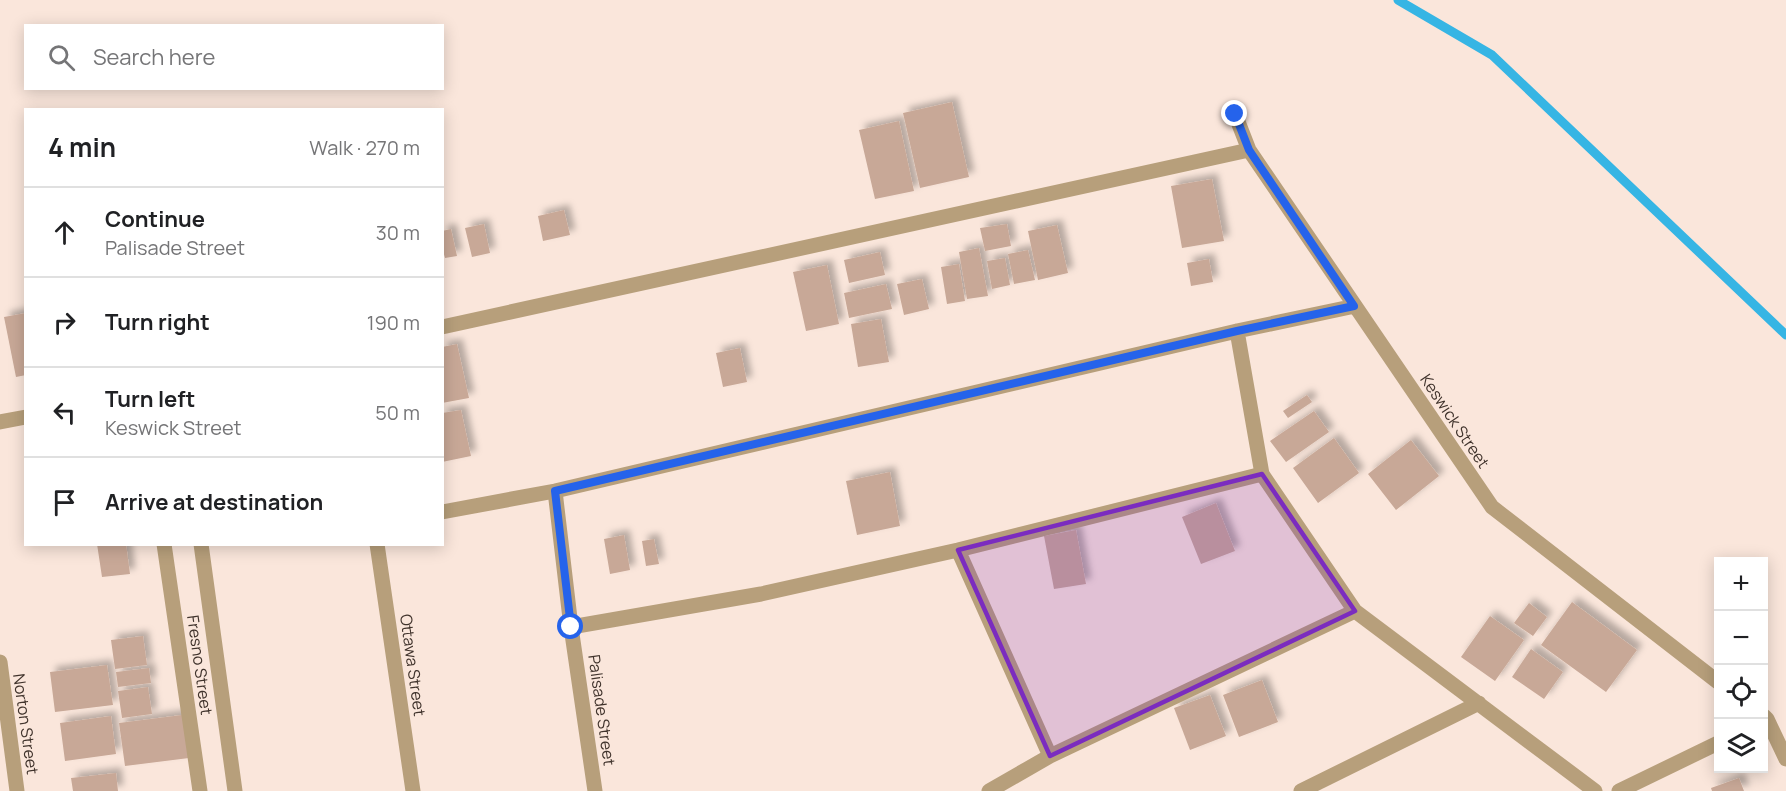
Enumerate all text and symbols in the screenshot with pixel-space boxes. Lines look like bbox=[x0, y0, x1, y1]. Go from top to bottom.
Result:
search box bbox=[24, 24, 444, 90]
icon: search bbox=[45, 41, 78, 74]
text: Search here bbox=[93, 42, 215, 72]
route end bbox=[1221, 100, 1247, 126]
text: 4 min bbox=[48, 129, 116, 165]
text: Walk · 270 m bbox=[309, 134, 420, 161]
text: Continue bbox=[105, 204, 205, 234]
icon: ahead bbox=[48, 216, 81, 249]
text: 30 m bbox=[376, 219, 420, 246]
text: Palisade Street bbox=[105, 234, 245, 261]
icon: right bbox=[48, 306, 81, 339]
text: Turn right bbox=[105, 307, 210, 337]
text: 190 m bbox=[367, 309, 420, 336]
street label: Keswick Street bbox=[1415, 370, 1495, 472]
text: Turn left bbox=[105, 384, 195, 414]
icon: left bbox=[48, 396, 81, 429]
text: 50 m bbox=[375, 399, 420, 426]
text: Keswick Street bbox=[105, 414, 242, 441]
icon: arrive bbox=[48, 486, 81, 519]
text: Arrive at destination bbox=[105, 487, 323, 517]
map controls bbox=[1714, 557, 1768, 773]
button: + bbox=[1714, 557, 1768, 611]
button: − bbox=[1714, 611, 1768, 665]
street label: Ottawa Street bbox=[395, 613, 431, 717]
route start bbox=[557, 613, 583, 639]
street label: Fresno Street bbox=[182, 614, 218, 716]
street label: Palisade Street bbox=[583, 653, 621, 767]
button: locate bbox=[1714, 665, 1768, 719]
street label: Norton Street bbox=[8, 672, 44, 776]
button: layers bbox=[1714, 719, 1768, 773]

